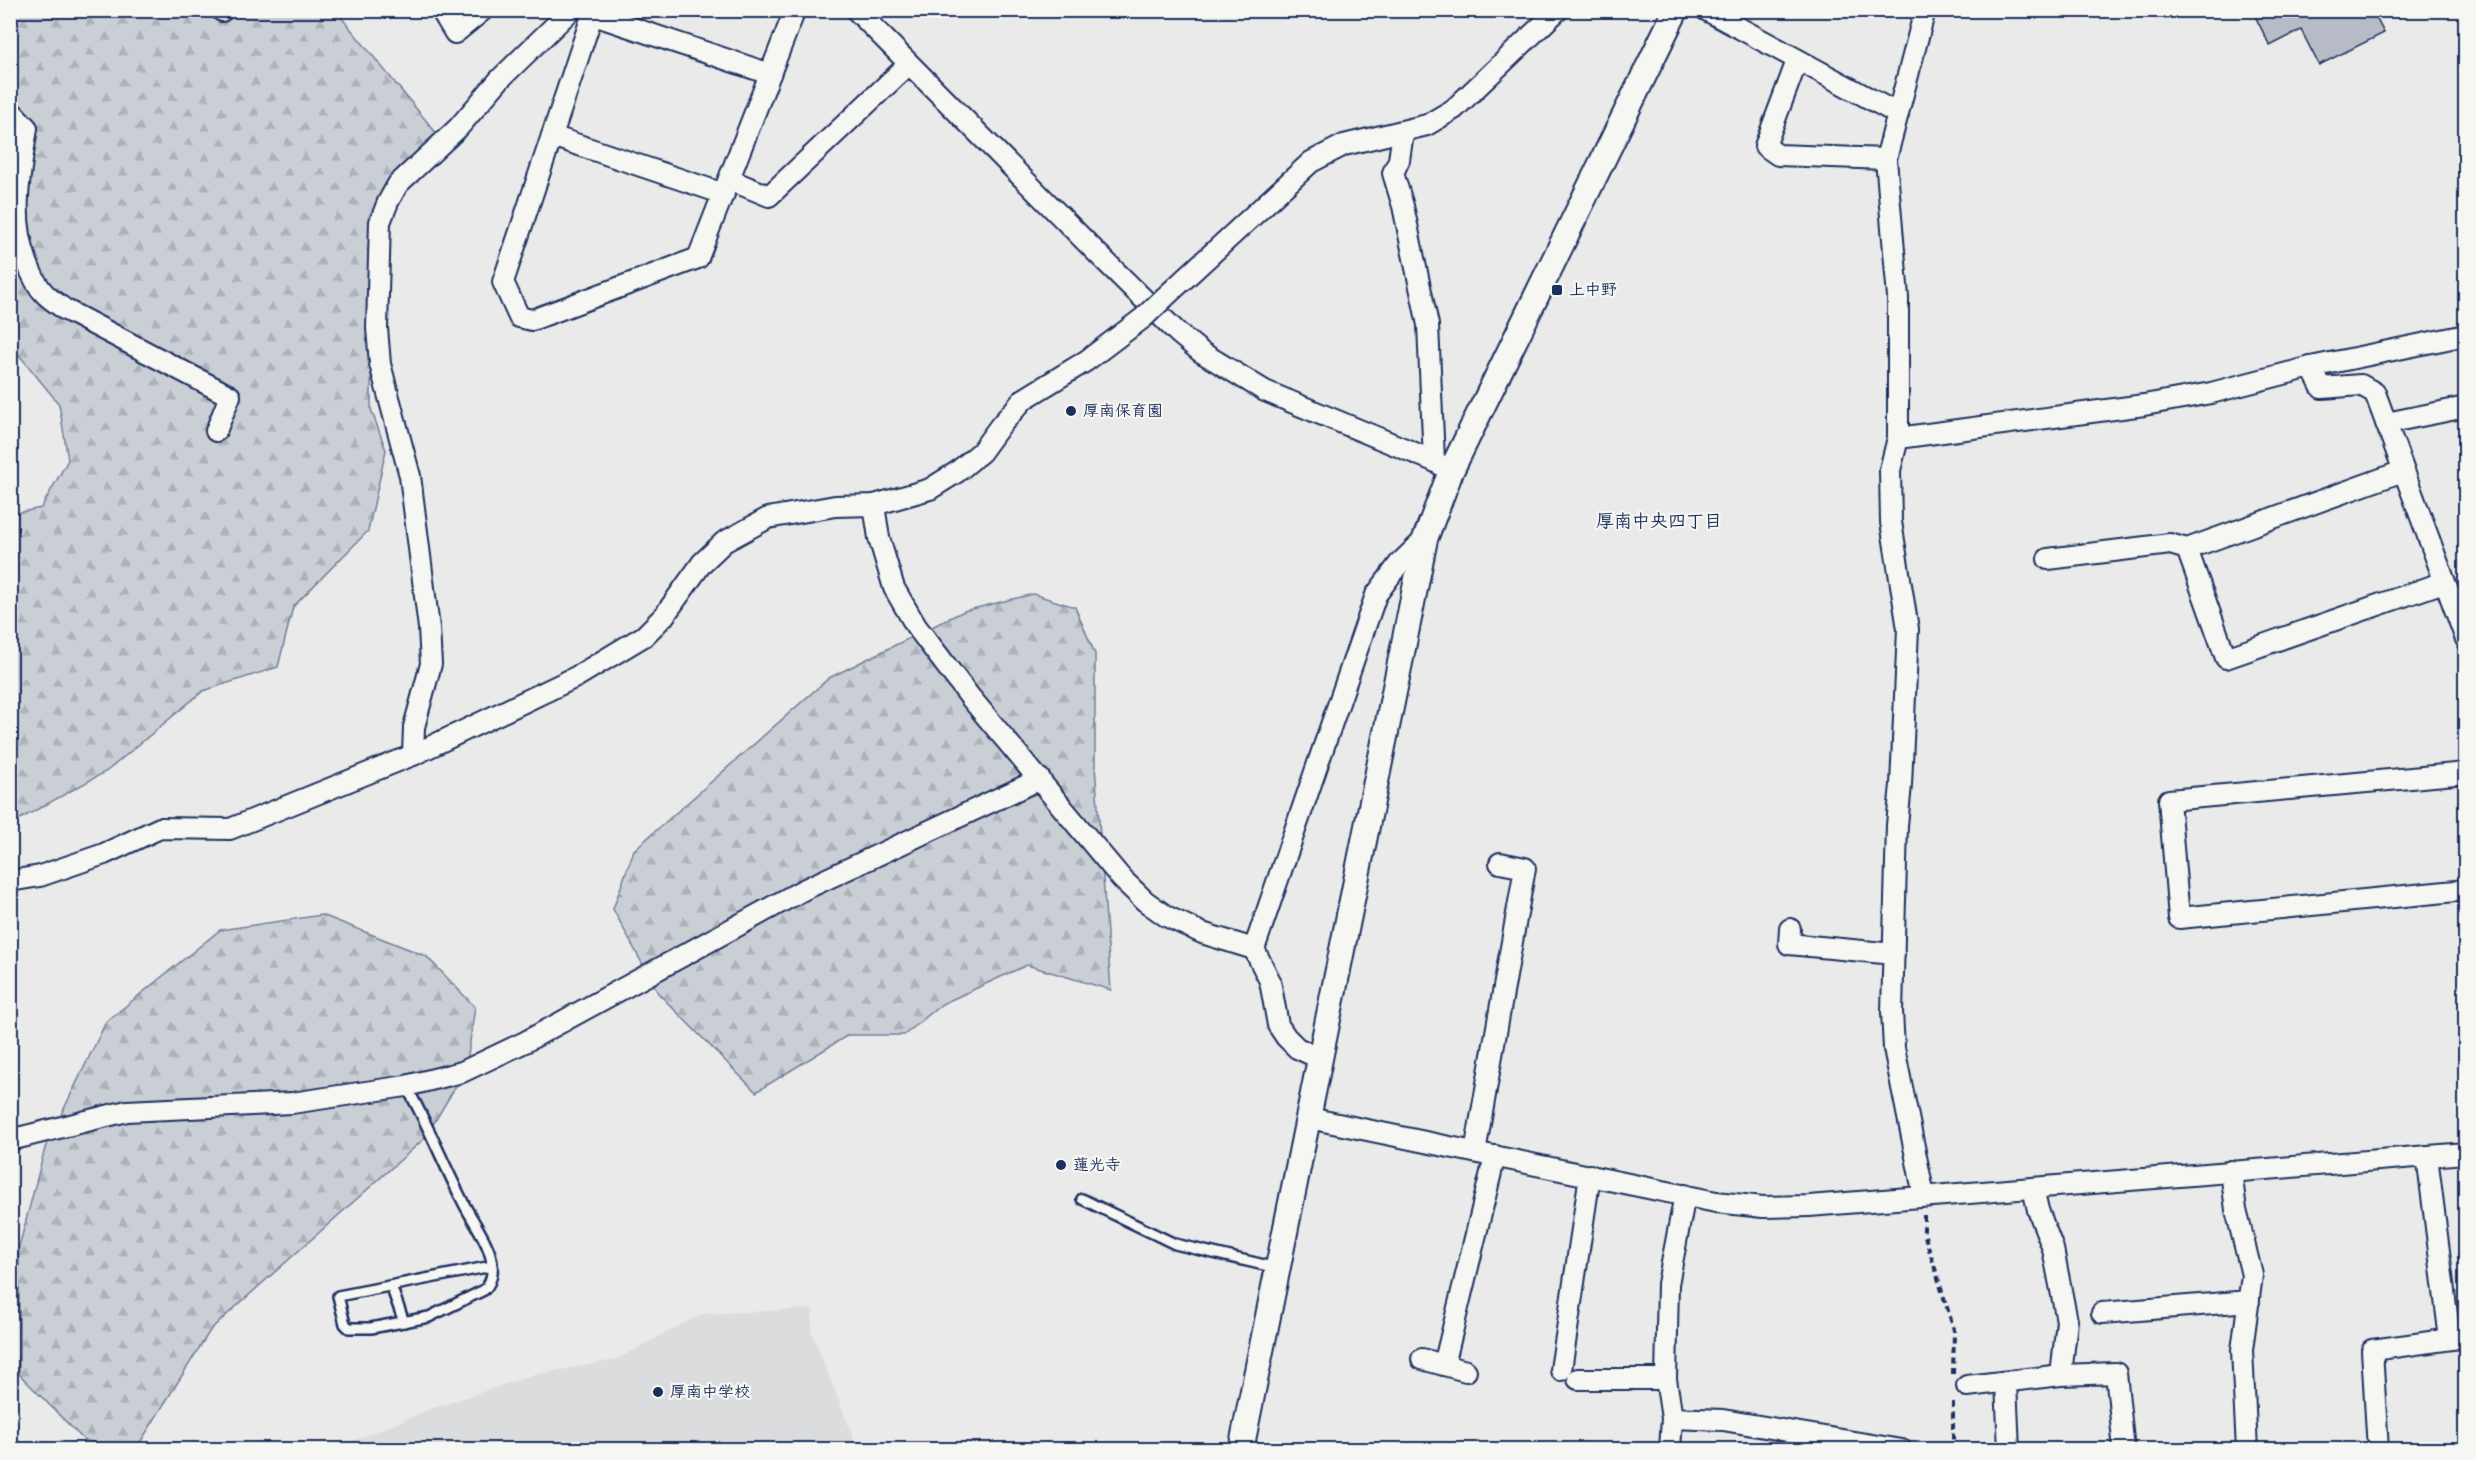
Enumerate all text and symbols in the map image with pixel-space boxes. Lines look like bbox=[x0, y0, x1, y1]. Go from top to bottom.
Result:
place label: 上中野 bbox=[1569, 280, 1617, 300]
marker: 上中野 bbox=[1550, 283, 1564, 297]
place label: 厚南保育園 bbox=[1083, 401, 1163, 421]
marker: 厚南保育園 bbox=[1064, 404, 1078, 418]
district label: 厚南中央四丁目 bbox=[1596, 510, 1722, 533]
place label: 蓮光寺 bbox=[1073, 1155, 1121, 1175]
marker: 蓮光寺 bbox=[1054, 1158, 1068, 1172]
place label: 厚南中学校 bbox=[670, 1382, 750, 1402]
marker: 厚南中学校 bbox=[651, 1385, 665, 1399]

